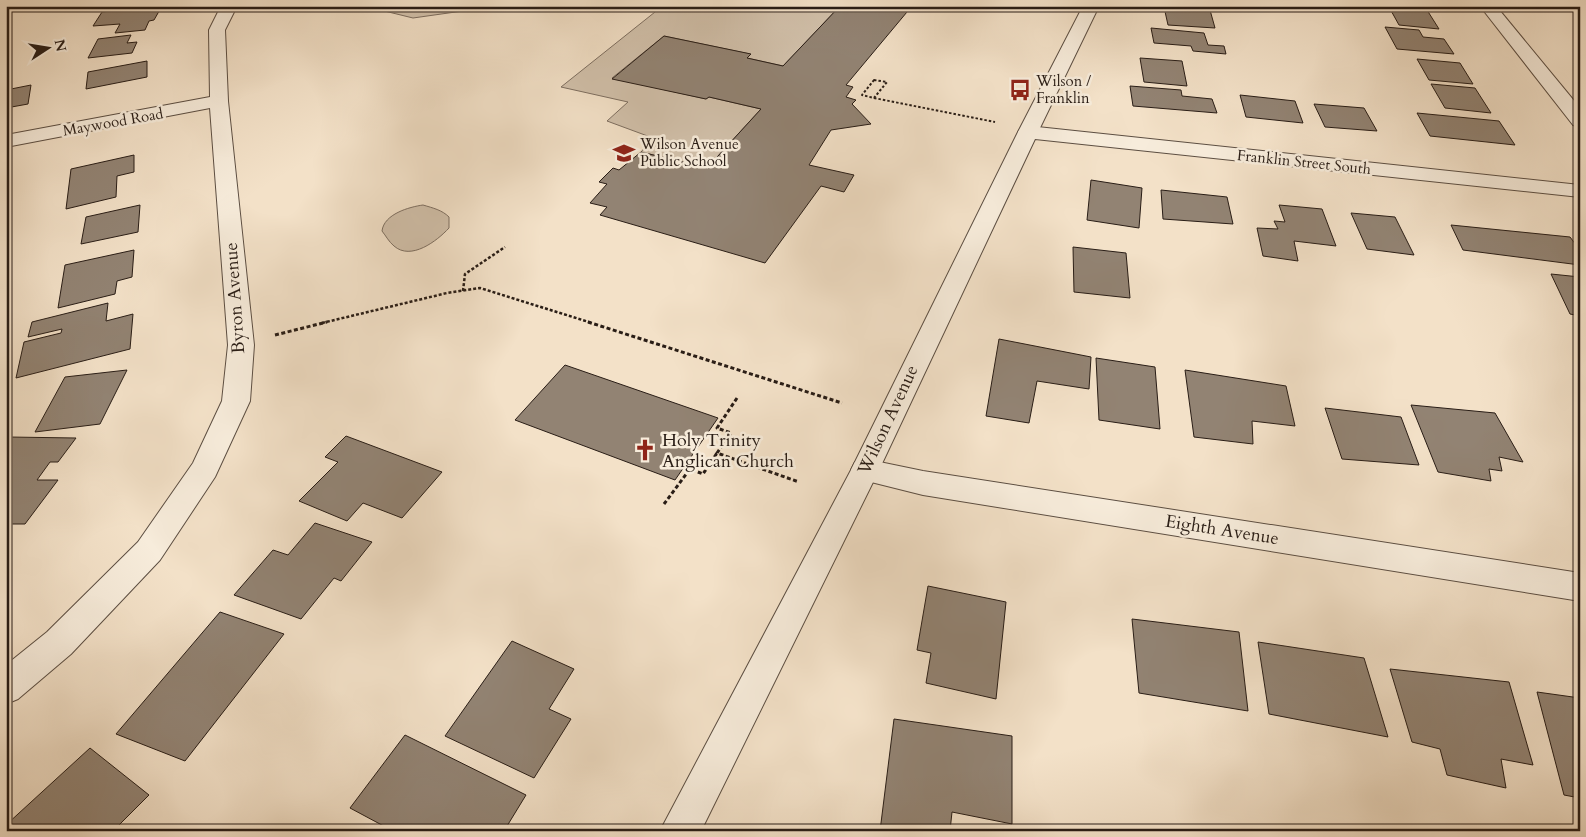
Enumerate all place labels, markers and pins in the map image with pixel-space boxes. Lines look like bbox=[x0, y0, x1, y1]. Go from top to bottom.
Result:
place label: Wilson / Franklin bbox=[1035, 71, 1091, 108]
bus stop icon: Wilson / Franklin bbox=[1007, 77, 1033, 103]
place label: Wilson Avenue Public School bbox=[639, 134, 739, 171]
school or university icon: Wilson Avenue Public School bbox=[611, 140, 637, 166]
place label: Holy Trinity Anglican Church bbox=[662, 428, 794, 474]
church icon: Holy Trinity Anglican Church bbox=[632, 437, 658, 463]

